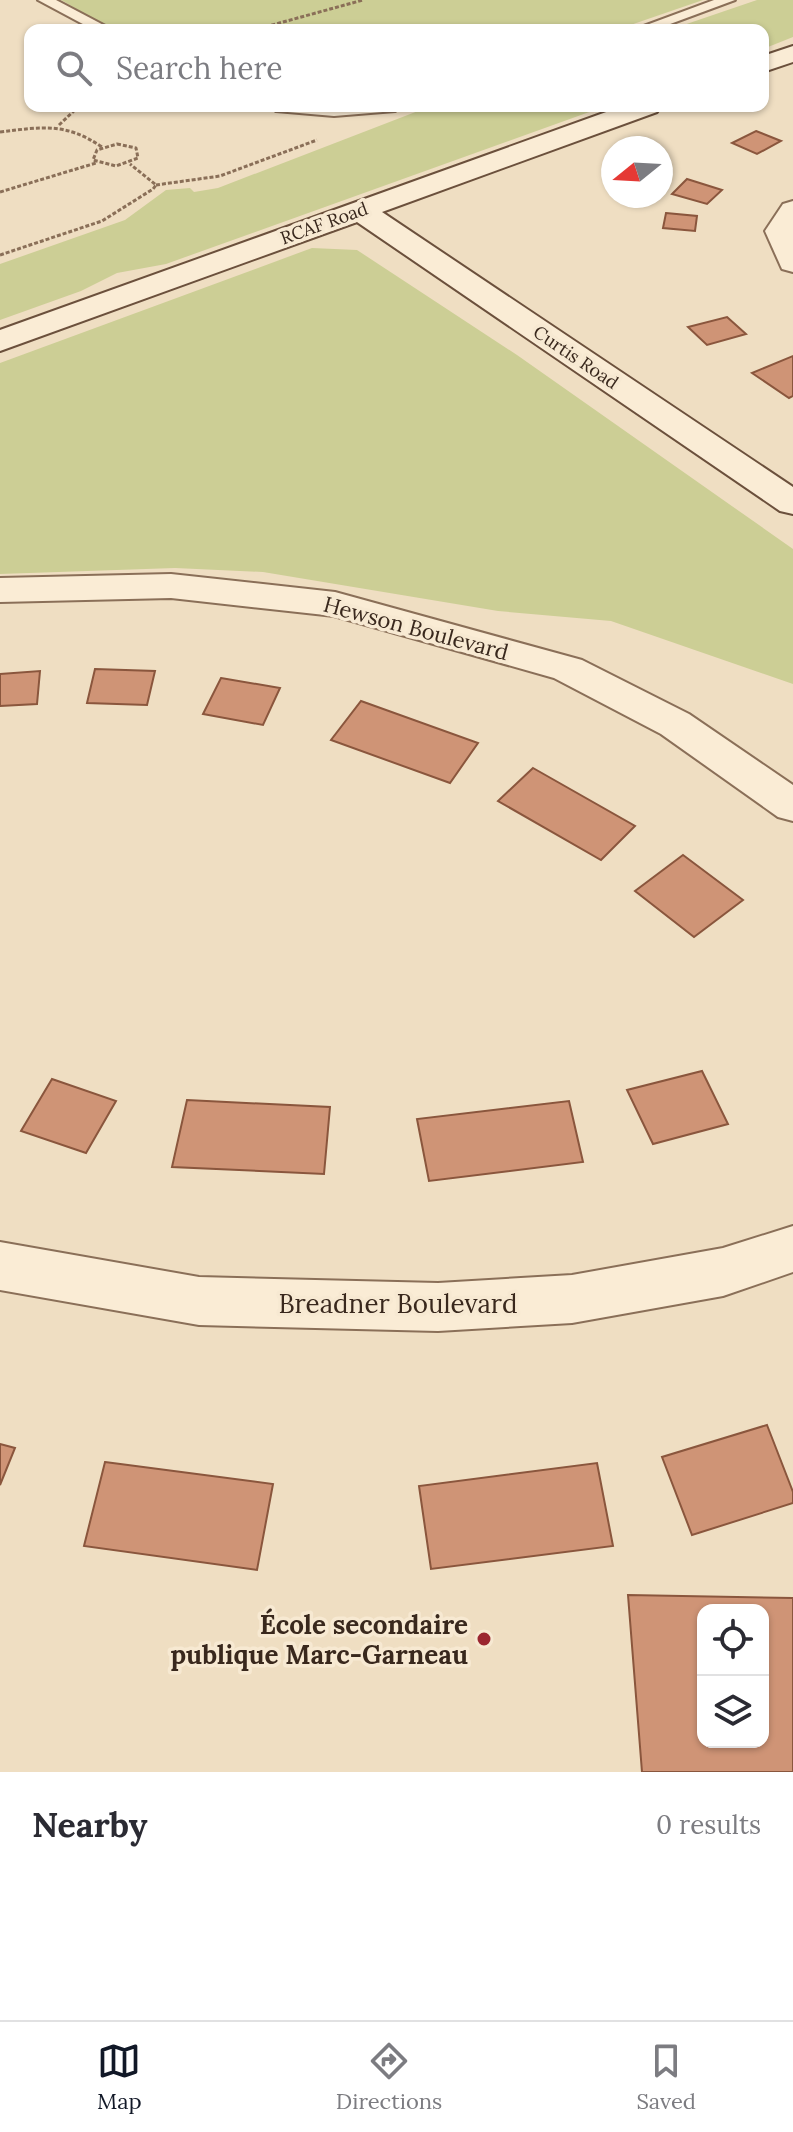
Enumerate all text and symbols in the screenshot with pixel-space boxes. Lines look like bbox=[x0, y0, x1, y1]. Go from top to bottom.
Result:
search box bbox=[24, 24, 769, 112]
icon: search bbox=[52, 46, 96, 90]
text: Search here bbox=[116, 49, 283, 87]
north arrow bbox=[601, 136, 673, 208]
street label: RCAF Road bbox=[277, 196, 371, 249]
street label: Curtis Road bbox=[529, 320, 623, 394]
street label: Hewson Boulevard bbox=[320, 590, 512, 666]
street label: Breadner Boulevard bbox=[279, 1287, 517, 1320]
map controls bbox=[697, 1604, 769, 1748]
button: locate bbox=[697, 1604, 769, 1676]
place label: École secondaire publique Marc-Garneau bbox=[170, 1608, 468, 1671]
marker: École secondaire publique Marc-Garneau bbox=[475, 1630, 493, 1648]
button: layers bbox=[697, 1676, 769, 1748]
text: Nearby bbox=[32, 1803, 148, 1846]
text: 0 results bbox=[656, 1808, 761, 1841]
tab: Map bbox=[97, 2039, 142, 2115]
tab: Directions bbox=[336, 2039, 442, 2115]
tab: Saved bbox=[636, 2039, 696, 2115]

